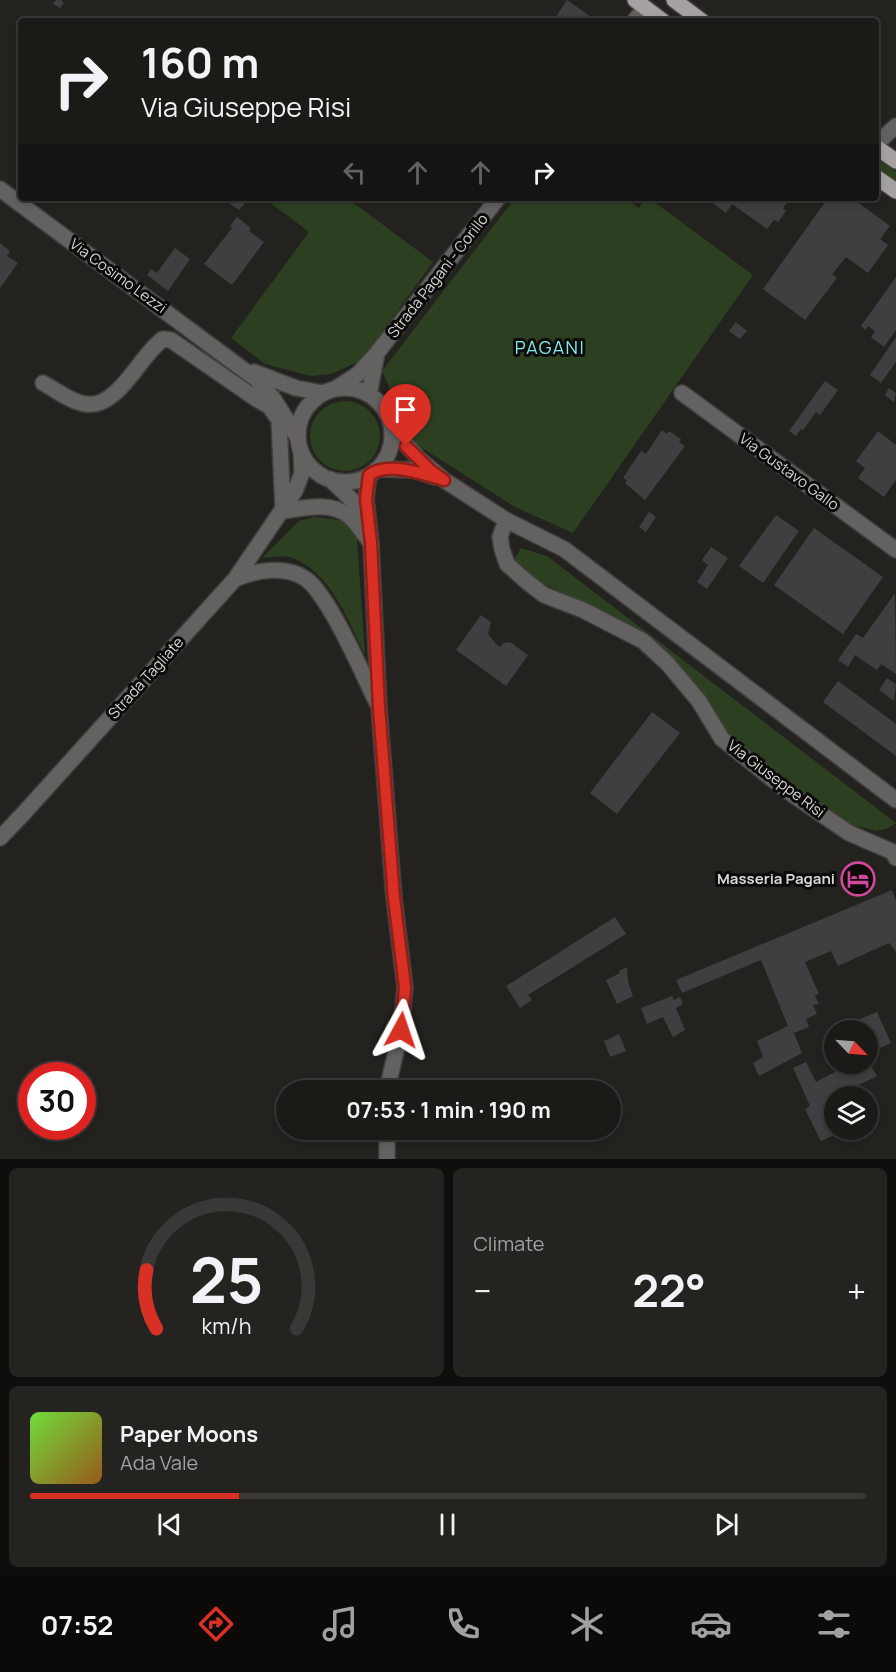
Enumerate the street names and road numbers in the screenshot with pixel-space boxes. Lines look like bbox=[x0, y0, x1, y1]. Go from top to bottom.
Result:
street label: Strada Pagani - Corillo bbox=[382, 209, 493, 342]
street label: Via Cosimo Lezzi bbox=[66, 233, 171, 318]
street label: Via Gustavo Gallo bbox=[735, 428, 844, 515]
street label: Strada Tagliate bbox=[103, 632, 188, 723]
street label: Via Giuseppe Risi bbox=[723, 735, 829, 822]

